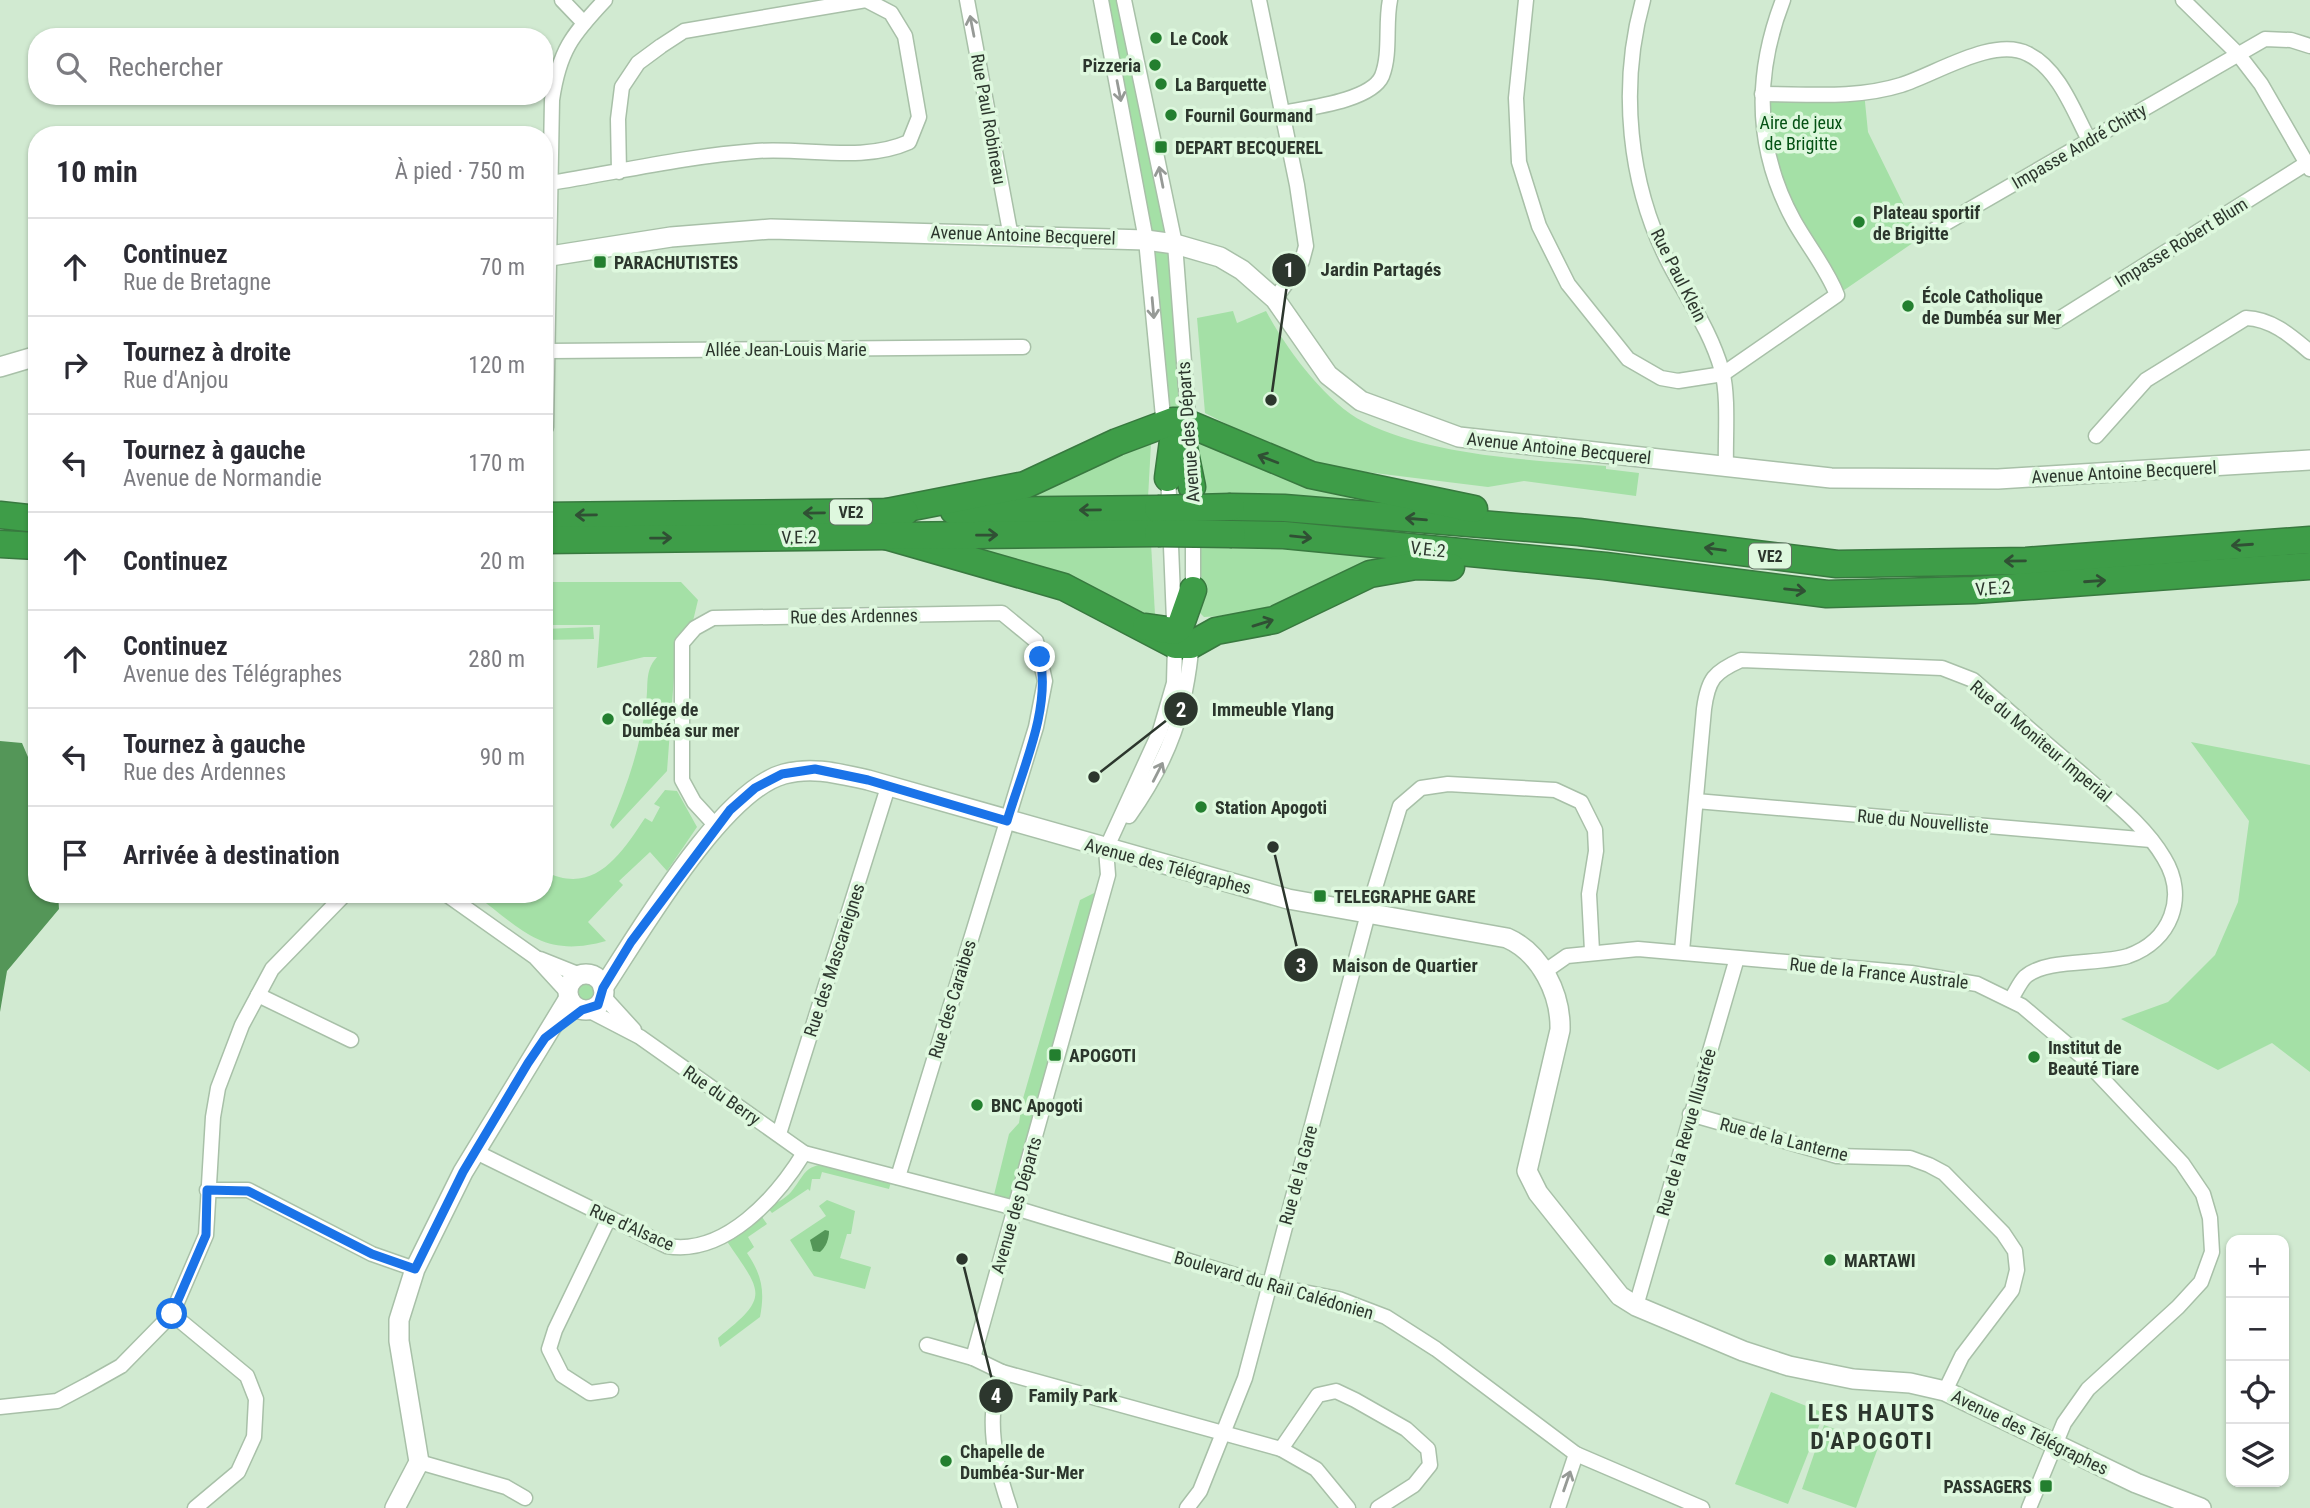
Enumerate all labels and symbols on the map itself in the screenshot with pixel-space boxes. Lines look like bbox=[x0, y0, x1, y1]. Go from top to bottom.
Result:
one-way arrow bbox=[965, 15, 978, 38]
place label: Le Cook bbox=[1170, 28, 1229, 49]
marker: Le Cook bbox=[1148, 30, 1164, 46]
street label: Rue Paul Robineau bbox=[967, 52, 1011, 186]
place label: Pizzeria bbox=[1083, 55, 1141, 76]
marker: Pizzeria bbox=[1147, 57, 1163, 73]
place label: La Barquette bbox=[1175, 74, 1267, 95]
marker: La Barquette bbox=[1153, 76, 1169, 92]
one-way arrow bbox=[1113, 79, 1126, 102]
street label: Impasse André Chitty bbox=[2008, 99, 2150, 193]
place label: Fournil Gourmand bbox=[1185, 105, 1313, 126]
marker: Fournil Gourmand bbox=[1163, 107, 1179, 123]
park label: Aire de jeux de Brigitte bbox=[1760, 112, 1843, 154]
place label: DEPART BECQUEREL bbox=[1175, 137, 1323, 158]
marker: DEPART BECQUEREL bbox=[1153, 139, 1169, 155]
one-way arrow bbox=[1154, 166, 1168, 189]
street label: Impasse Robert Blum bbox=[2111, 193, 2251, 291]
place label: Plateau sportif de Brigitte bbox=[1873, 202, 1980, 244]
marker: Plateau sportif de Brigitte bbox=[1851, 214, 1867, 230]
street label: Avenue Antoine Becquerel bbox=[930, 221, 1116, 249]
street label: Rue Paul Klein bbox=[1647, 225, 1711, 325]
callout: Jardin Partagés bbox=[1272, 250, 1456, 290]
place label: PARACHUTISTES bbox=[614, 252, 738, 273]
marker: PARACHUTISTES bbox=[592, 254, 608, 270]
text: 1 bbox=[1284, 258, 1294, 282]
text: Jardin Partagés bbox=[1321, 258, 1441, 281]
place label: École Catholique de Dumbéa sur Mer bbox=[1922, 286, 2062, 328]
one-way arrow bbox=[1147, 296, 1160, 318]
marker: École Catholique de Dumbéa sur Mer bbox=[1900, 298, 1916, 314]
street label: Allée Jean-Louis Marie bbox=[705, 339, 867, 360]
street label: Avenue des Départs bbox=[1173, 361, 1203, 503]
street label: Avenue Antoine Becquerel bbox=[1466, 428, 1652, 468]
one-way arrow bbox=[1258, 451, 1279, 464]
street label: Avenue Antoine Becquerel bbox=[2031, 457, 2217, 487]
road number: VE2 bbox=[830, 499, 872, 524]
one-way arrow bbox=[1079, 503, 1102, 516]
one-way arrow bbox=[802, 506, 825, 520]
one-way arrow bbox=[575, 509, 598, 522]
one-way arrow bbox=[1405, 512, 1427, 525]
street label: V.E.2 bbox=[781, 526, 817, 548]
one-way arrow bbox=[975, 528, 998, 541]
one-way arrow bbox=[1289, 530, 1311, 543]
one-way arrow bbox=[650, 531, 673, 545]
street label: V.E.2 bbox=[1409, 537, 1447, 561]
one-way arrow bbox=[2231, 539, 2254, 552]
one-way arrow bbox=[1704, 543, 1727, 556]
road number: VE2 bbox=[1749, 544, 1791, 568]
one-way arrow bbox=[2004, 554, 2027, 568]
one-way arrow bbox=[2083, 575, 2106, 588]
street label: V.E.2 bbox=[1975, 576, 2012, 600]
one-way arrow bbox=[1783, 584, 1805, 597]
street label: Rue des Ardennes bbox=[790, 604, 918, 628]
one-way arrow bbox=[1252, 616, 1274, 629]
route end bbox=[1024, 641, 1055, 672]
street label: Rue du Moniteur Imperial bbox=[1966, 676, 2116, 806]
callout: Immeuble Ylang bbox=[1163, 689, 1348, 729]
text: 2 bbox=[1176, 698, 1186, 722]
text: Immeuble Ylang bbox=[1212, 698, 1334, 721]
place label: Collége de Dumbéa sur mer bbox=[622, 699, 740, 741]
marker: Collége de Dumbéa sur mer bbox=[600, 711, 616, 727]
one-way arrow bbox=[1152, 762, 1166, 783]
place label: Station Apogoti bbox=[1215, 797, 1327, 818]
marker: Station Apogoti bbox=[1193, 799, 1209, 815]
street label: Rue du Nouvelliste bbox=[1856, 805, 1990, 837]
street label: Avenue des Télégraphes bbox=[1082, 834, 1254, 898]
street label: Rue des Mascareignes bbox=[799, 881, 869, 1039]
place label: TELEGRAPHE GARE bbox=[1334, 886, 1476, 907]
marker: TELEGRAPHE GARE bbox=[1312, 888, 1328, 904]
street label: Rue des Caraibes bbox=[924, 937, 980, 1061]
callout: Maison de Quartier bbox=[1283, 945, 1491, 985]
street label: Rue de la France Australe bbox=[1788, 953, 1970, 993]
text: 3 bbox=[1296, 954, 1306, 978]
text: Maison de Quartier bbox=[1332, 954, 1478, 977]
place label: Institut de Beauté Tiare bbox=[2048, 1037, 2139, 1079]
place label: APOGOTI bbox=[1069, 1045, 1136, 1066]
street label: Rue de la Revue Illustrée bbox=[1652, 1046, 1720, 1218]
marker: APOGOTI bbox=[1047, 1047, 1063, 1063]
marker: Institut de Beauté Tiare bbox=[2026, 1049, 2042, 1065]
street label: Rue du Berry bbox=[679, 1061, 765, 1130]
place label: BNC Apogoti bbox=[991, 1095, 1083, 1116]
marker: BNC Apogoti bbox=[969, 1097, 985, 1113]
street label: Rue de la Lanterne bbox=[1718, 1113, 1850, 1165]
street label: Rue de la Gare bbox=[1275, 1123, 1321, 1227]
street label: Avenue des Départs bbox=[986, 1134, 1046, 1276]
street label: Rue d'Alsace bbox=[587, 1199, 677, 1255]
street label: Boulevard du Rail Calédonien bbox=[1172, 1246, 1376, 1324]
place label: MARTAWI bbox=[1844, 1250, 1916, 1271]
marker: MARTAWI bbox=[1822, 1252, 1838, 1268]
route start bbox=[156, 1298, 187, 1329]
callout: Family Park bbox=[979, 1376, 1131, 1416]
text: 4 bbox=[991, 1384, 1001, 1408]
text: Family Park bbox=[1028, 1384, 1119, 1407]
street label: Avenue des Télégraphes bbox=[1948, 1385, 2112, 1479]
district label: LES HAUTS D'APOGOTI bbox=[1808, 1399, 1936, 1455]
place label: Chapelle de Dumbéa-Sur-Mer bbox=[960, 1441, 1084, 1483]
marker: Chapelle de Dumbéa-Sur-Mer bbox=[938, 1453, 954, 1469]
one-way arrow bbox=[1561, 1470, 1574, 1492]
place label: PASSAGERS bbox=[1944, 1476, 2032, 1497]
marker: PASSAGERS bbox=[2038, 1478, 2054, 1494]

